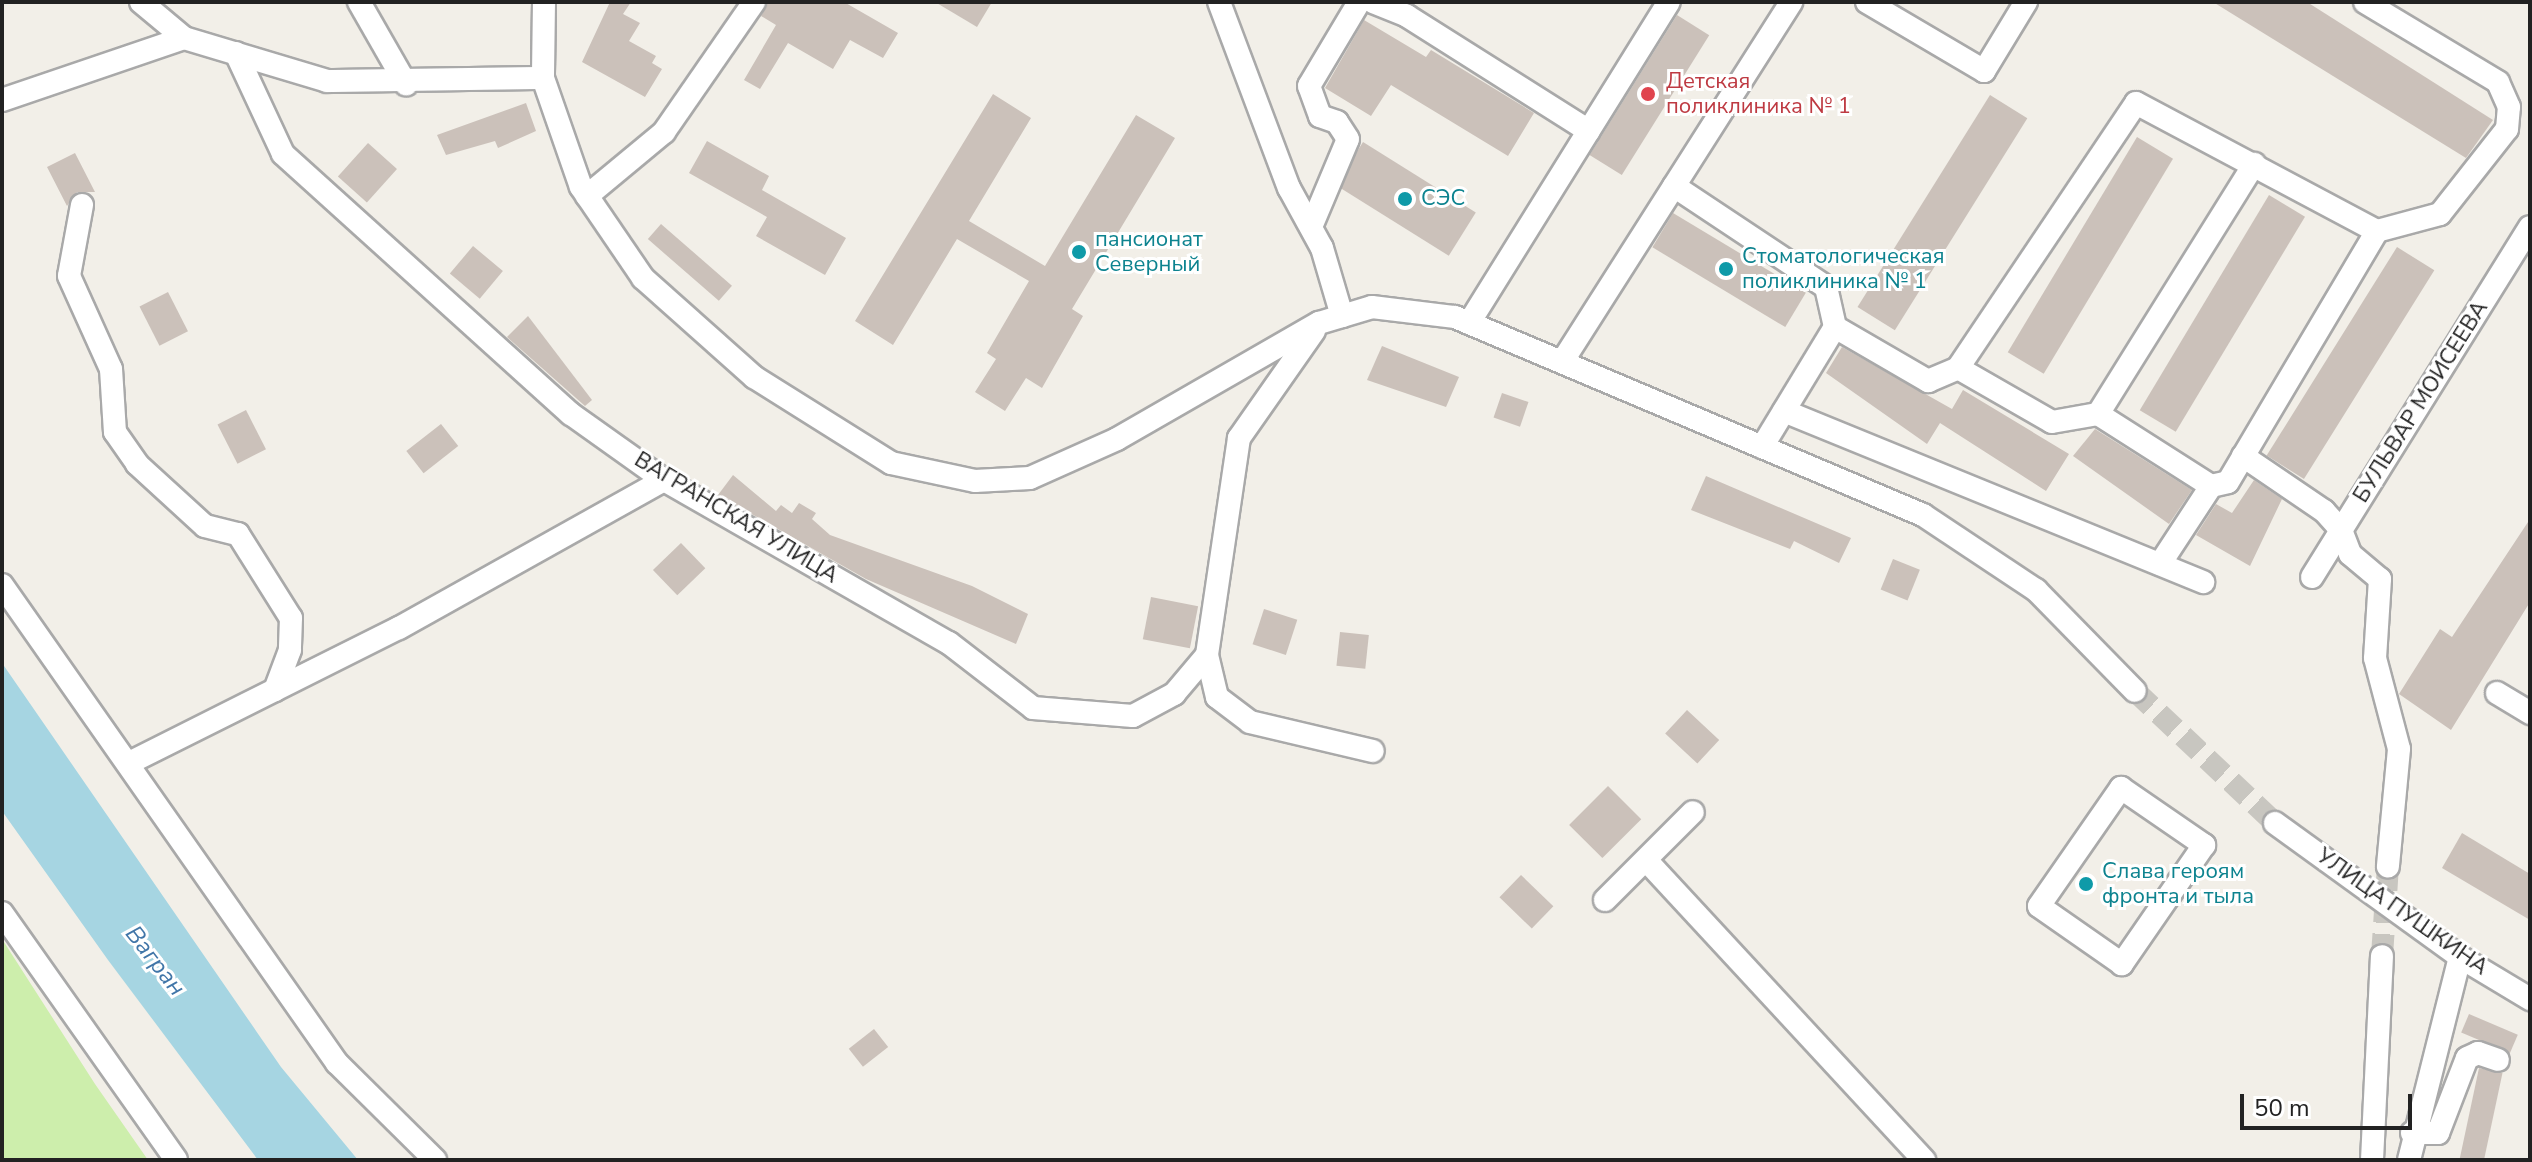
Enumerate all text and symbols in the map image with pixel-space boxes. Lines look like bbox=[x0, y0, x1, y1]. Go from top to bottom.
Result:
place label: Детская поликлиника № 1 bbox=[1666, 68, 1851, 120]
marker: Детская поликлиника № 1 bbox=[1637, 83, 1659, 105]
place label: СЭС bbox=[1421, 186, 1465, 212]
marker: СЭС bbox=[1396, 190, 1414, 208]
place label: пансионат Северный bbox=[1095, 226, 1203, 278]
marker: пансионат Северный bbox=[1070, 243, 1088, 261]
place label: Стоматологическая поликлиника № 1 bbox=[1742, 243, 1945, 294]
marker: Стоматологическая поликлиника № 1 bbox=[1717, 260, 1735, 278]
street label: БУЛЬВАР МОИСЕЕВА bbox=[2348, 296, 2494, 508]
street label: ВАГРАНСКАЯ УЛИЦА bbox=[629, 447, 843, 589]
street label: УЛИЦА ПУШКИНА bbox=[2311, 843, 2493, 981]
place label: Слава героям фронта и тыла bbox=[2102, 858, 2254, 910]
marker: Слава героям фронта и тыла bbox=[2077, 875, 2095, 893]
water label: Вагран bbox=[119, 920, 191, 1002]
scale bar bbox=[2244, 1078, 2416, 1128]
text: 50 m bbox=[2254, 1092, 2310, 1124]

